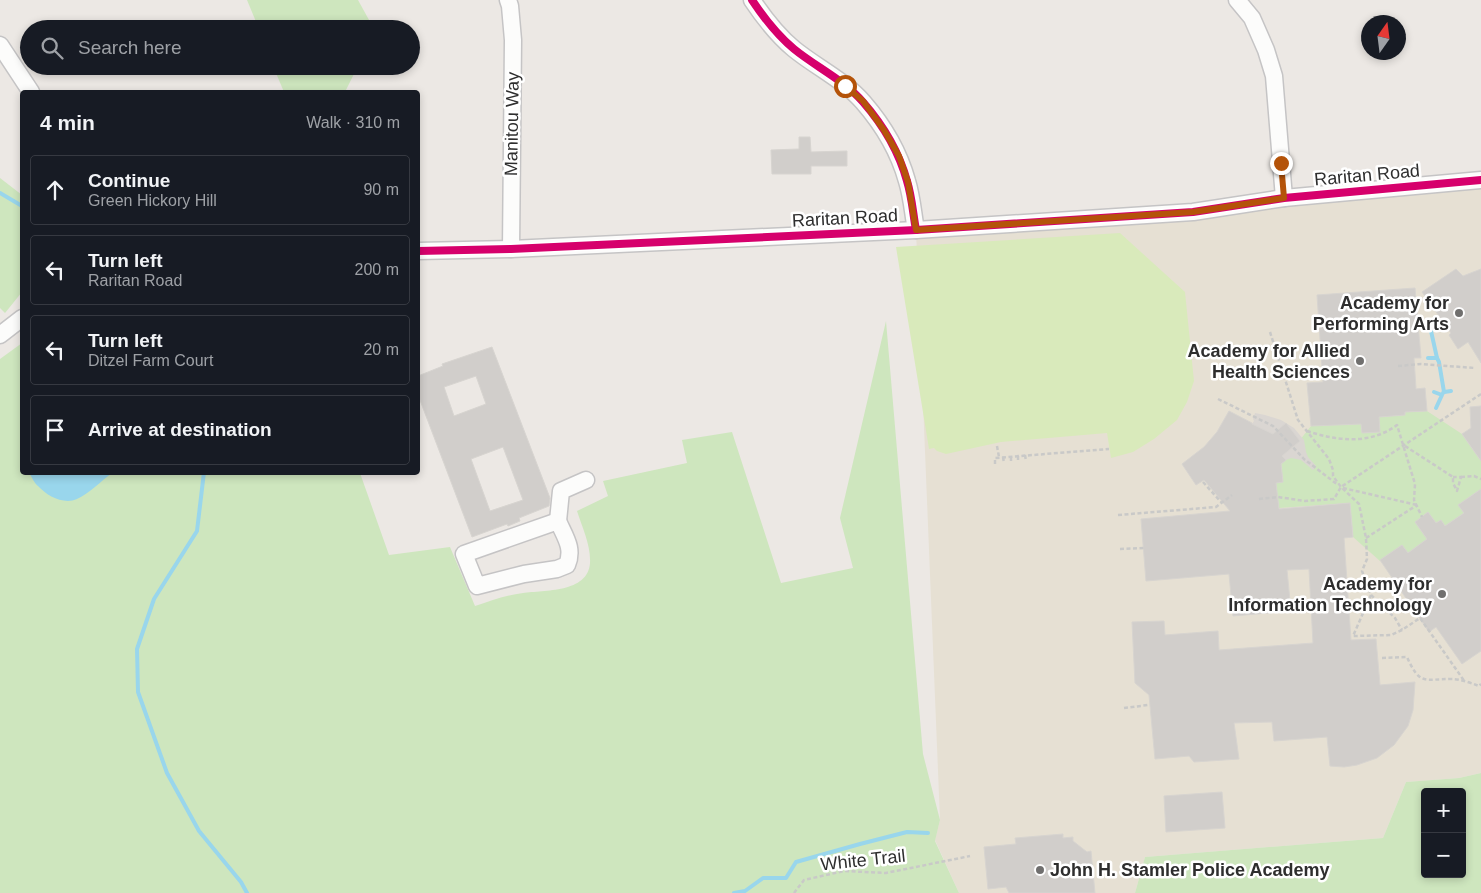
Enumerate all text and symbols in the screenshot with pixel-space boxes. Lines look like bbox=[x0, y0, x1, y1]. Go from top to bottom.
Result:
north arrow bbox=[1361, 15, 1406, 60]
search box bbox=[20, 20, 420, 75]
icon: search bbox=[38, 34, 66, 62]
text: Search here bbox=[78, 37, 182, 58]
street label: Manitou Way bbox=[501, 72, 523, 176]
route start bbox=[834, 75, 857, 98]
text: 4 min bbox=[40, 111, 95, 134]
text: Walk · 310 m bbox=[306, 114, 400, 131]
route end bbox=[1270, 152, 1293, 175]
street label: Raritan Road bbox=[1313, 160, 1421, 190]
text: Continue bbox=[88, 170, 170, 191]
icon: ahead bbox=[41, 176, 69, 204]
text: 90 m bbox=[363, 181, 399, 198]
text: Green Hickory Hill bbox=[88, 192, 217, 209]
street label: Raritan Road bbox=[792, 205, 898, 231]
text: Turn left bbox=[88, 250, 163, 271]
icon: left bbox=[41, 256, 69, 284]
text: 200 m bbox=[355, 261, 399, 278]
text: Raritan Road bbox=[88, 272, 182, 289]
place label: Academy for Performing Arts bbox=[1313, 293, 1449, 334]
marker: Academy for Performing Arts bbox=[1453, 307, 1465, 319]
text: Turn left bbox=[88, 330, 163, 351]
icon: left bbox=[41, 336, 69, 364]
text: 20 m bbox=[363, 341, 399, 358]
place label: Academy for Allied Health Sciences bbox=[1188, 341, 1350, 382]
text: Ditzel Farm Court bbox=[88, 352, 213, 369]
marker: Academy for Allied Health Sciences bbox=[1354, 355, 1366, 367]
icon: arrive bbox=[41, 416, 69, 444]
text: Arrive at destination bbox=[88, 419, 272, 440]
place label: Academy for Information Technology bbox=[1228, 574, 1432, 615]
marker: Academy for Information Technology bbox=[1436, 588, 1448, 600]
map controls bbox=[1421, 788, 1466, 878]
button: + bbox=[1421, 788, 1466, 833]
button: − bbox=[1421, 833, 1466, 878]
street label: White Trail bbox=[820, 846, 906, 874]
place label: John H. Stamler Police Academy bbox=[1050, 860, 1329, 880]
marker: John H. Stamler Police Academy bbox=[1034, 864, 1046, 876]

